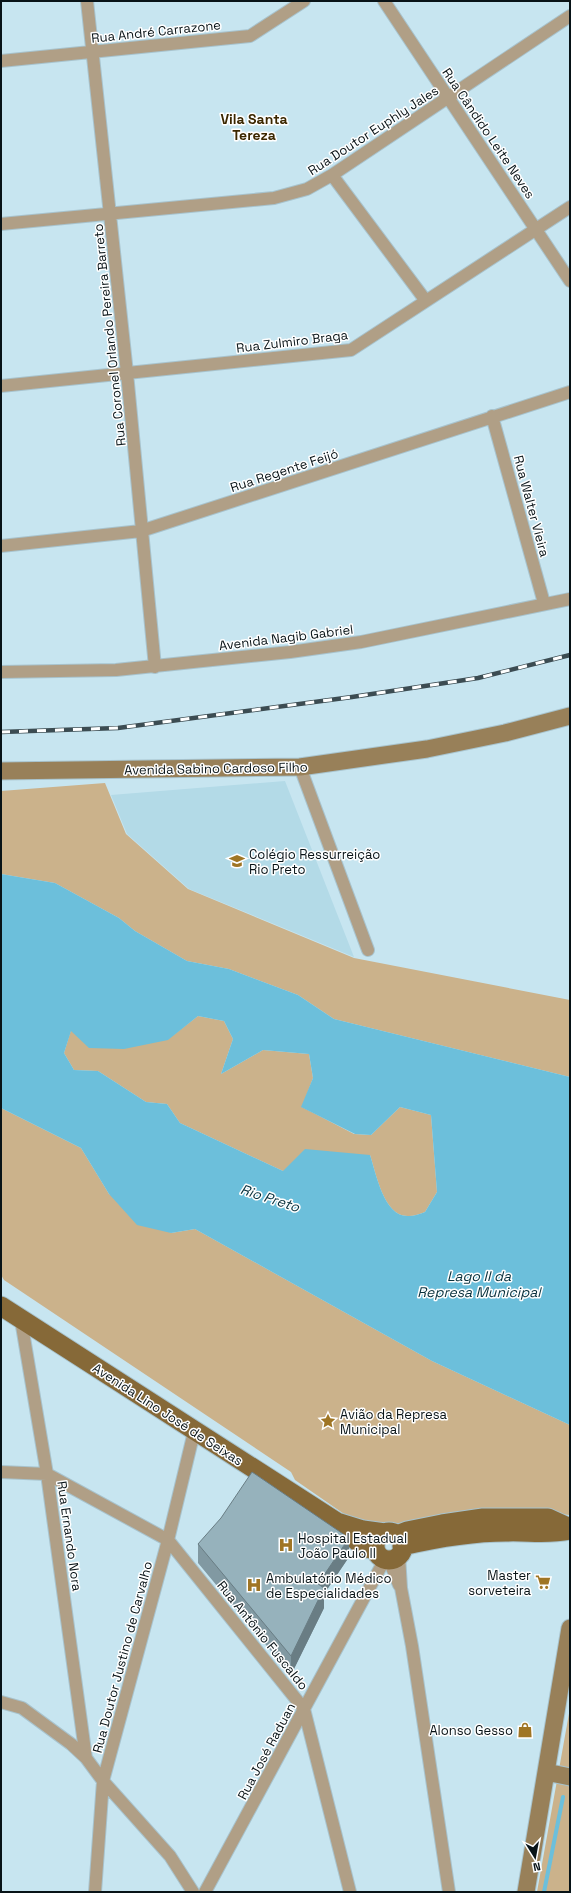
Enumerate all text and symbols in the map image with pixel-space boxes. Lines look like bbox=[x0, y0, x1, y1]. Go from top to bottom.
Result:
street label: Rua André Carrazone bbox=[90, 16, 222, 47]
street label: Rua Cândido Leite Neves bbox=[438, 65, 539, 202]
street label: Rua Doutor Euphly Jales bbox=[305, 82, 442, 179]
district label: Vila Santa Tereza bbox=[220, 110, 288, 144]
street label: Rua Coronel Orlando Pereira Barreto bbox=[89, 223, 130, 447]
street label: Rua Zulmiro Braga bbox=[235, 326, 349, 357]
street label: Rua Regente Feijó bbox=[228, 445, 340, 496]
street label: Rua Walter Vieira bbox=[510, 453, 553, 559]
street label: Avenida Nagib Gabriel bbox=[218, 621, 354, 654]
street label: Avenida Sabino Cardoso Filho bbox=[124, 758, 308, 779]
place label: Colégio Ressurreição Rio Preto bbox=[249, 846, 380, 878]
school or university icon: Colégio Ressurreição Rio Preto bbox=[228, 852, 246, 870]
water label: Rio Preto bbox=[238, 1180, 302, 1216]
water label: Lago II da Represa Municipal bbox=[417, 1267, 542, 1301]
street label: Avenida Lino José de Seixas bbox=[89, 1359, 246, 1469]
place label: Avião da Represa Municipal bbox=[340, 1406, 447, 1438]
place icon: Avião da Represa Municipal bbox=[319, 1412, 337, 1430]
street label: Rua Ernando Nora bbox=[53, 1480, 86, 1593]
place label: Hospital Estadual João Paulo II bbox=[298, 1530, 407, 1562]
hospital icon: Hospital Estadual João Paulo II bbox=[277, 1536, 295, 1554]
street label: Rua Doutor Justino de Carvalho bbox=[89, 1559, 156, 1755]
place label: Master sorveteira bbox=[468, 1567, 532, 1599]
place label: Ambulatório Médico de Especialidades bbox=[266, 1570, 392, 1602]
supermarket icon: Master sorveteira bbox=[534, 1573, 552, 1591]
hospital icon: Ambulatório Médico de Especialidades bbox=[245, 1576, 263, 1594]
street label: Rua Antônio Fuscaldo bbox=[213, 1577, 312, 1693]
street label: Rua José Raduan bbox=[234, 1700, 299, 1803]
shop icon: Alonso Gesso bbox=[516, 1721, 534, 1739]
place label: Alonso Gesso bbox=[429, 1722, 513, 1739]
north arrow bbox=[515, 1837, 555, 1877]
text: N bbox=[532, 1859, 542, 1874]

